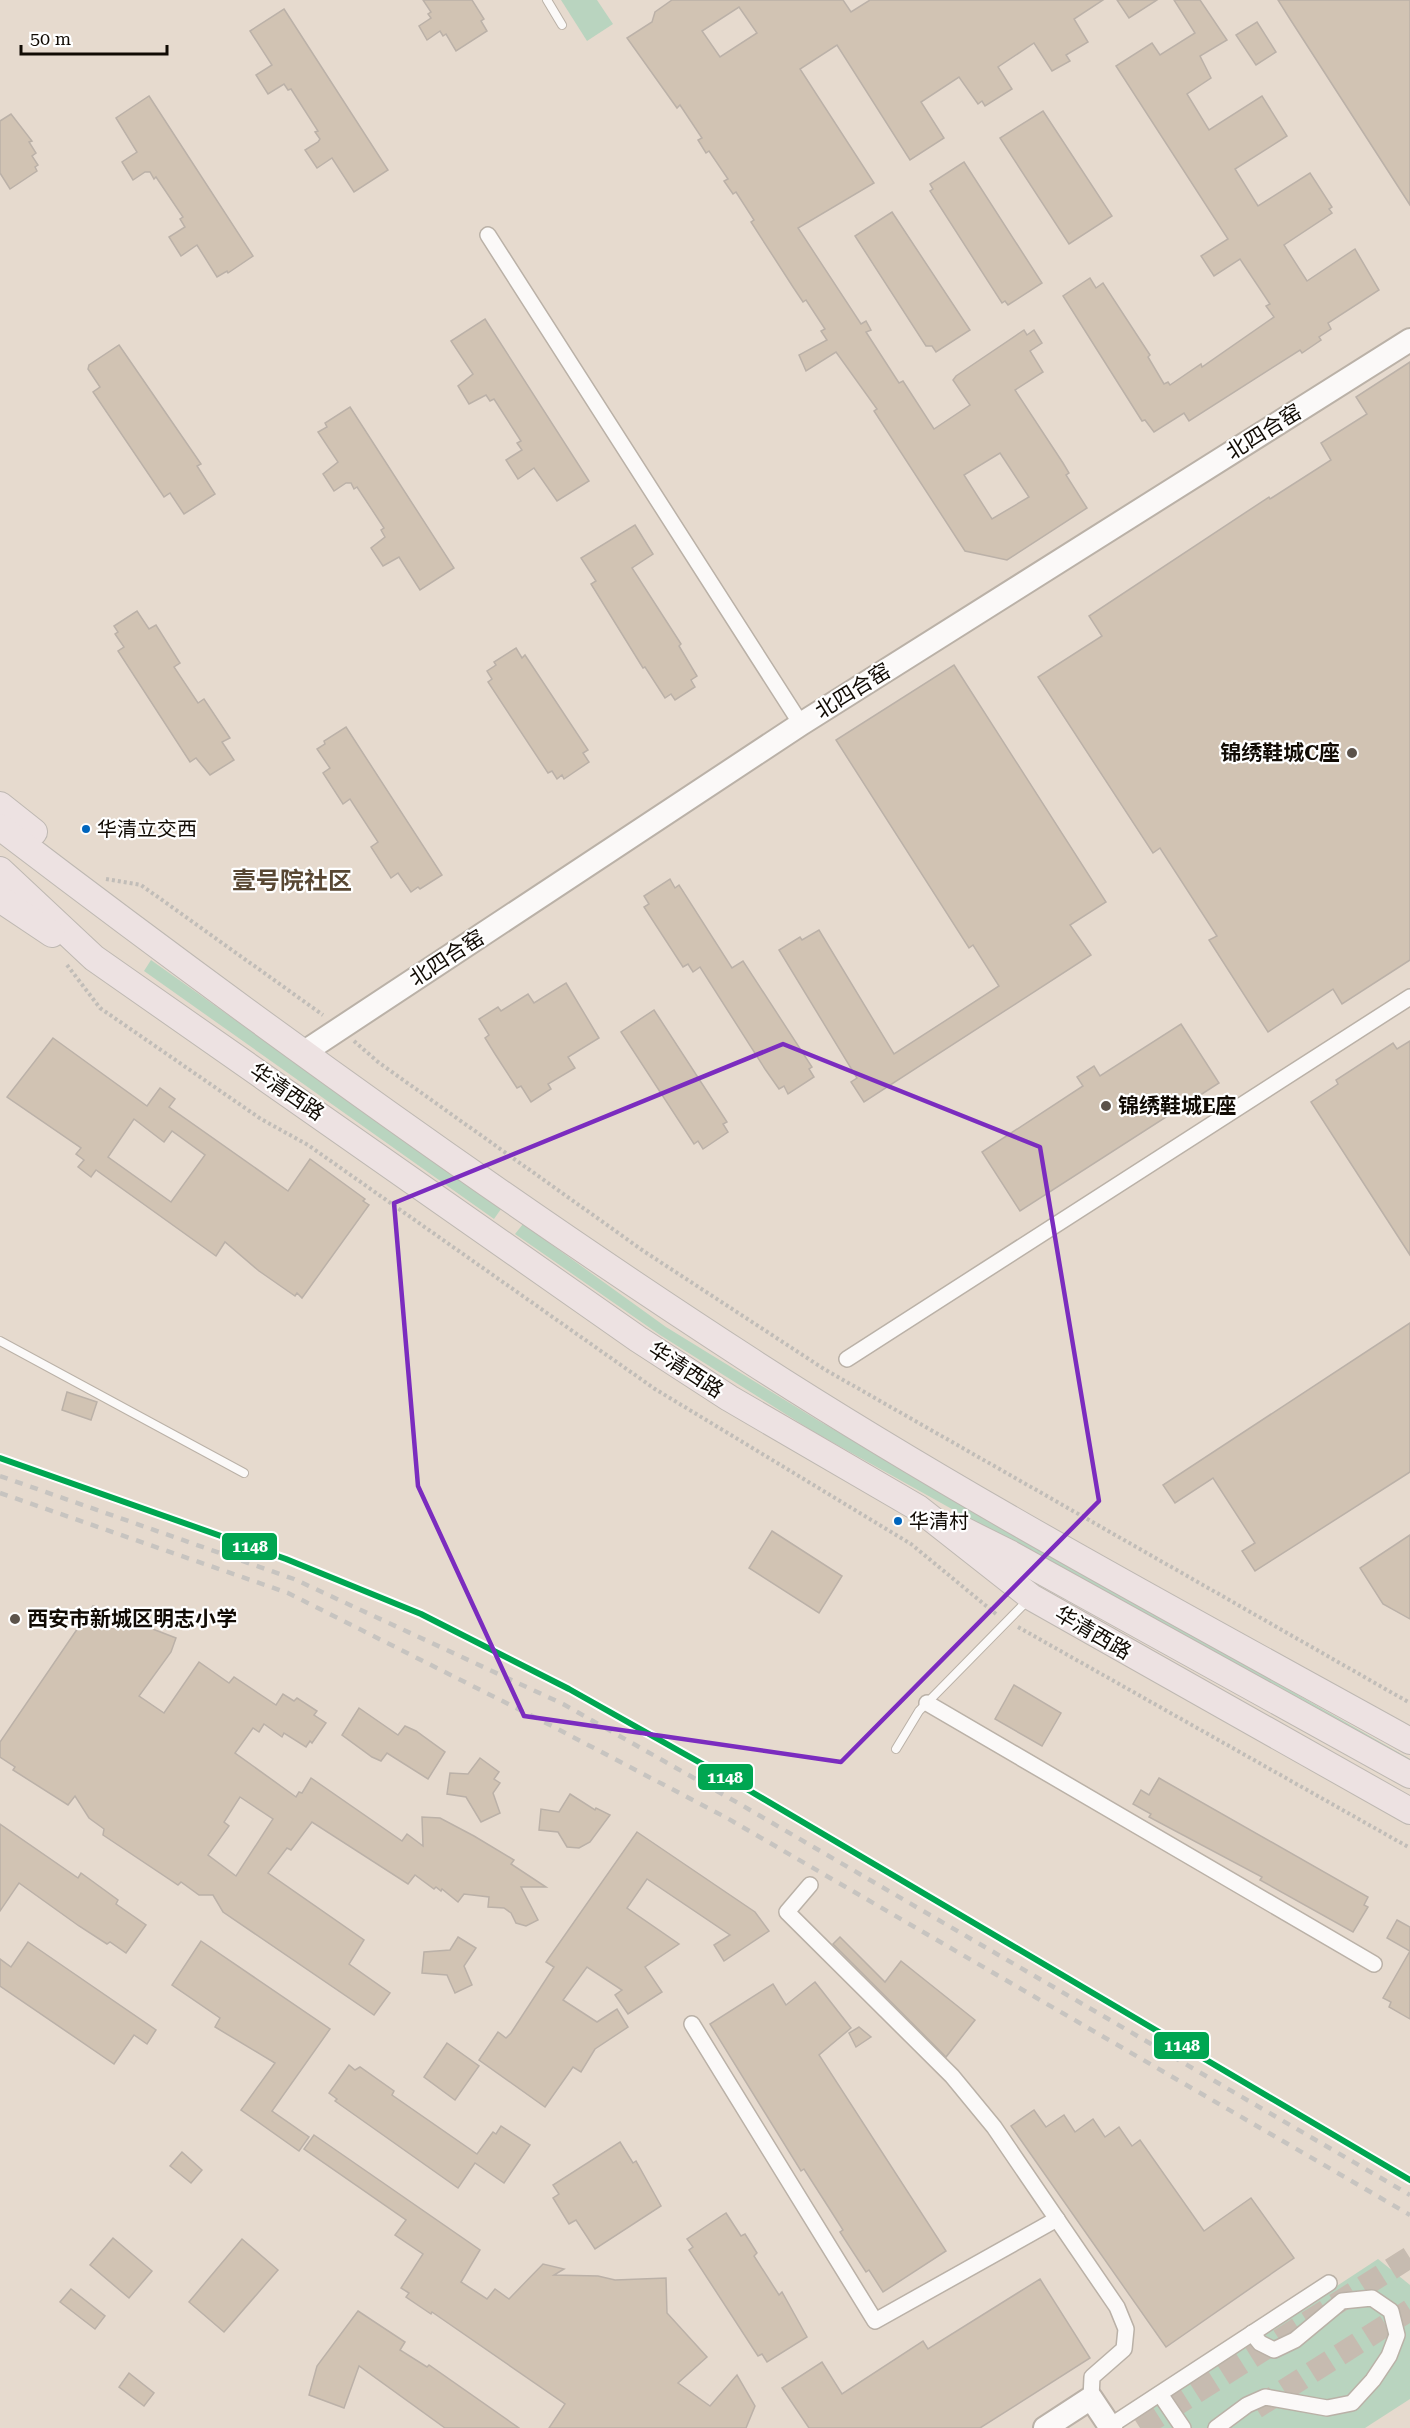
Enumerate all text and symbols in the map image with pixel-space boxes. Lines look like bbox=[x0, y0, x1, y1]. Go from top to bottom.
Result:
scale bar bbox=[21, 18, 166, 56]
text: 50 m bbox=[30, 28, 71, 49]
street label: 北四合窑 bbox=[1222, 400, 1306, 464]
street label: 北四合窑 bbox=[811, 659, 895, 723]
place label: 锦绣鞋城C座 bbox=[1220, 741, 1340, 765]
marker: 锦绣鞋城C座 bbox=[1345, 746, 1359, 760]
place label: 华清立交西 bbox=[97, 817, 197, 841]
marker: 华清立交西 bbox=[80, 823, 92, 835]
district label: 壹号院社区 bbox=[232, 867, 352, 895]
street label: 北四合窑 bbox=[405, 925, 489, 991]
street label: 华清西路 bbox=[245, 1059, 329, 1125]
place label: 锦绣鞋城E座 bbox=[1118, 1094, 1237, 1118]
marker: 锦绣鞋城E座 bbox=[1099, 1099, 1113, 1113]
street label: 华清西路 bbox=[644, 1337, 728, 1403]
place label: 华清村 bbox=[909, 1509, 969, 1533]
marker: 华清村 bbox=[892, 1515, 904, 1527]
line badge: 1148 bbox=[221, 1532, 278, 1561]
text: 1148 bbox=[232, 1537, 268, 1556]
street label: 华清西路 bbox=[1051, 1602, 1135, 1664]
place label: 西安市新城区明志小学 bbox=[27, 1607, 237, 1631]
marker: 西安市新城区明志小学 bbox=[8, 1612, 22, 1626]
line badge: 1148 bbox=[697, 1763, 754, 1791]
text: 1148 bbox=[707, 1768, 743, 1787]
line badge: 1148 bbox=[1153, 2031, 1210, 2060]
text: 1148 bbox=[1164, 2036, 1200, 2055]

